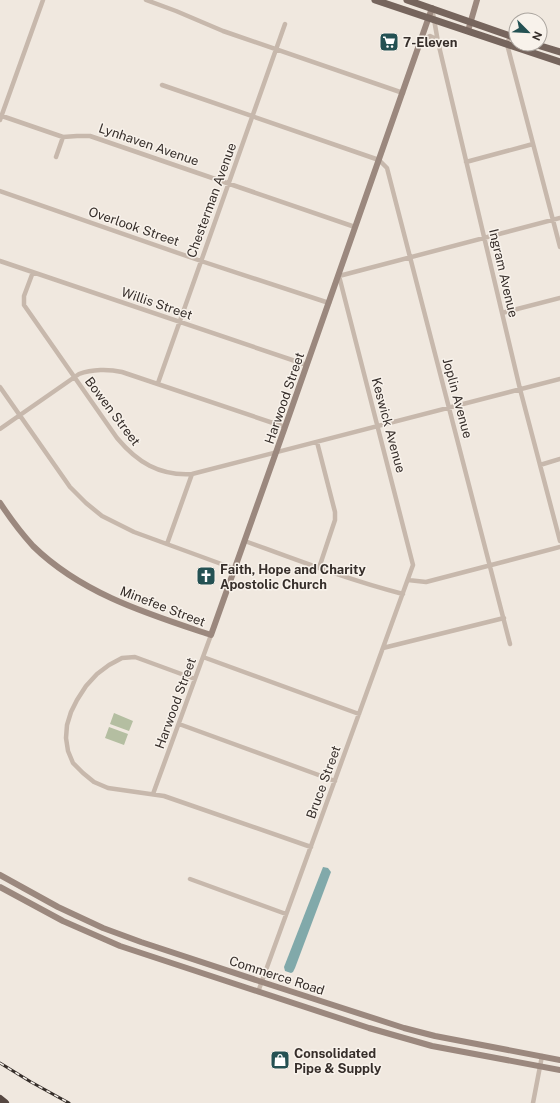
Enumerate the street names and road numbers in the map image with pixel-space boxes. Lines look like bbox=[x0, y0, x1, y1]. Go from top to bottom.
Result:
street label: Lynhaven Avenue bbox=[97, 120, 201, 169]
street label: Chesterman Avenue bbox=[184, 141, 239, 260]
street label: Overlook Street bbox=[86, 204, 181, 249]
street label: Ingram Avenue bbox=[486, 227, 521, 319]
street label: Willis Street bbox=[119, 284, 194, 323]
street label: Harwood Street bbox=[262, 350, 307, 446]
street label: Joplin Avenue bbox=[440, 356, 475, 440]
street label: Bowen Street bbox=[82, 374, 143, 449]
street label: Keswick Avenue bbox=[369, 376, 408, 474]
street label: Minefee Street bbox=[118, 583, 208, 630]
street label: Harwood Street bbox=[152, 656, 199, 751]
street label: Bruce Street bbox=[303, 744, 344, 821]
street label: Commerce Road bbox=[227, 953, 326, 998]

